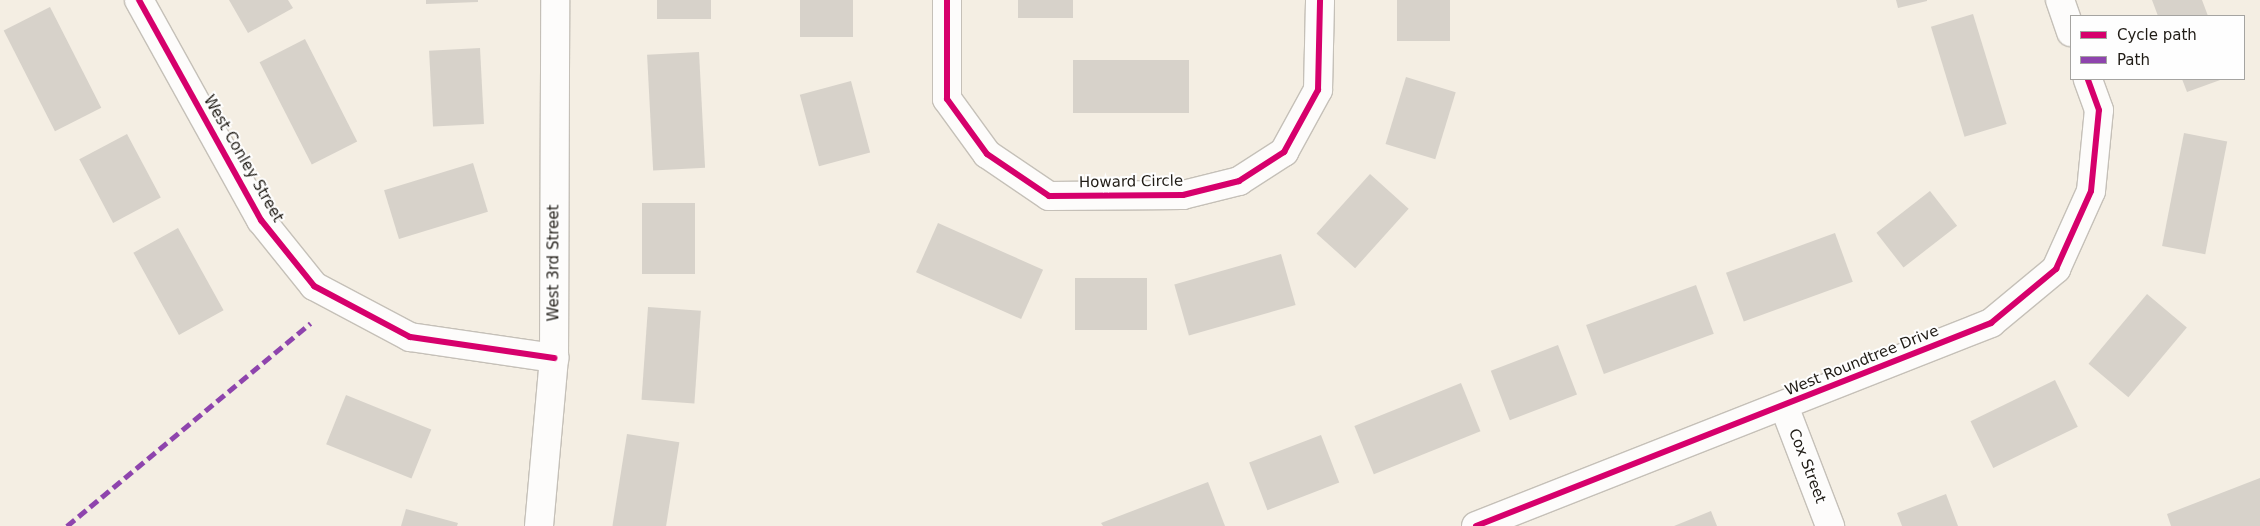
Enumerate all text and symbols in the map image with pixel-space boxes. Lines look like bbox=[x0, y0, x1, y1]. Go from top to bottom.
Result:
legend bbox=[2070, 15, 2245, 80]
text: Cycle path bbox=[2117, 26, 2197, 44]
text: Path bbox=[2117, 51, 2150, 69]
street label: West Conley Street bbox=[199, 92, 287, 226]
street label: Howard Circle bbox=[1079, 172, 1183, 192]
street label: West 3rd Street bbox=[545, 205, 563, 321]
street label: West Roundtree Drive bbox=[1783, 322, 1941, 400]
street label: Cox Street bbox=[1785, 426, 1829, 506]

